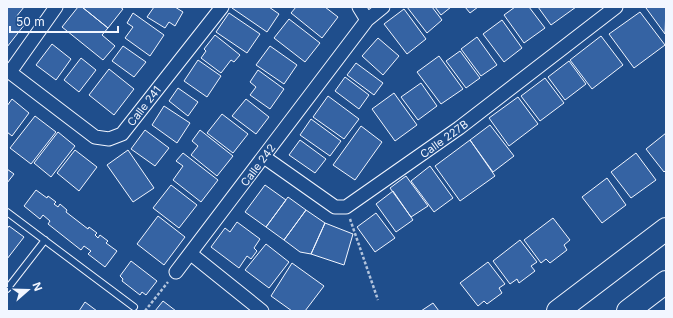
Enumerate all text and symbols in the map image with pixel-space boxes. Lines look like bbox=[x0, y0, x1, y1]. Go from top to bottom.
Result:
scale bar bbox=[10, 8, 118, 34]
text: 50 m bbox=[16, 14, 45, 29]
street label: Calle 241 bbox=[124, 83, 164, 129]
street label: Calle 227B bbox=[417, 117, 471, 161]
street label: Calle 242 bbox=[238, 141, 278, 189]
north arrow bbox=[8, 270, 48, 310]
text: N bbox=[29, 280, 45, 293]

